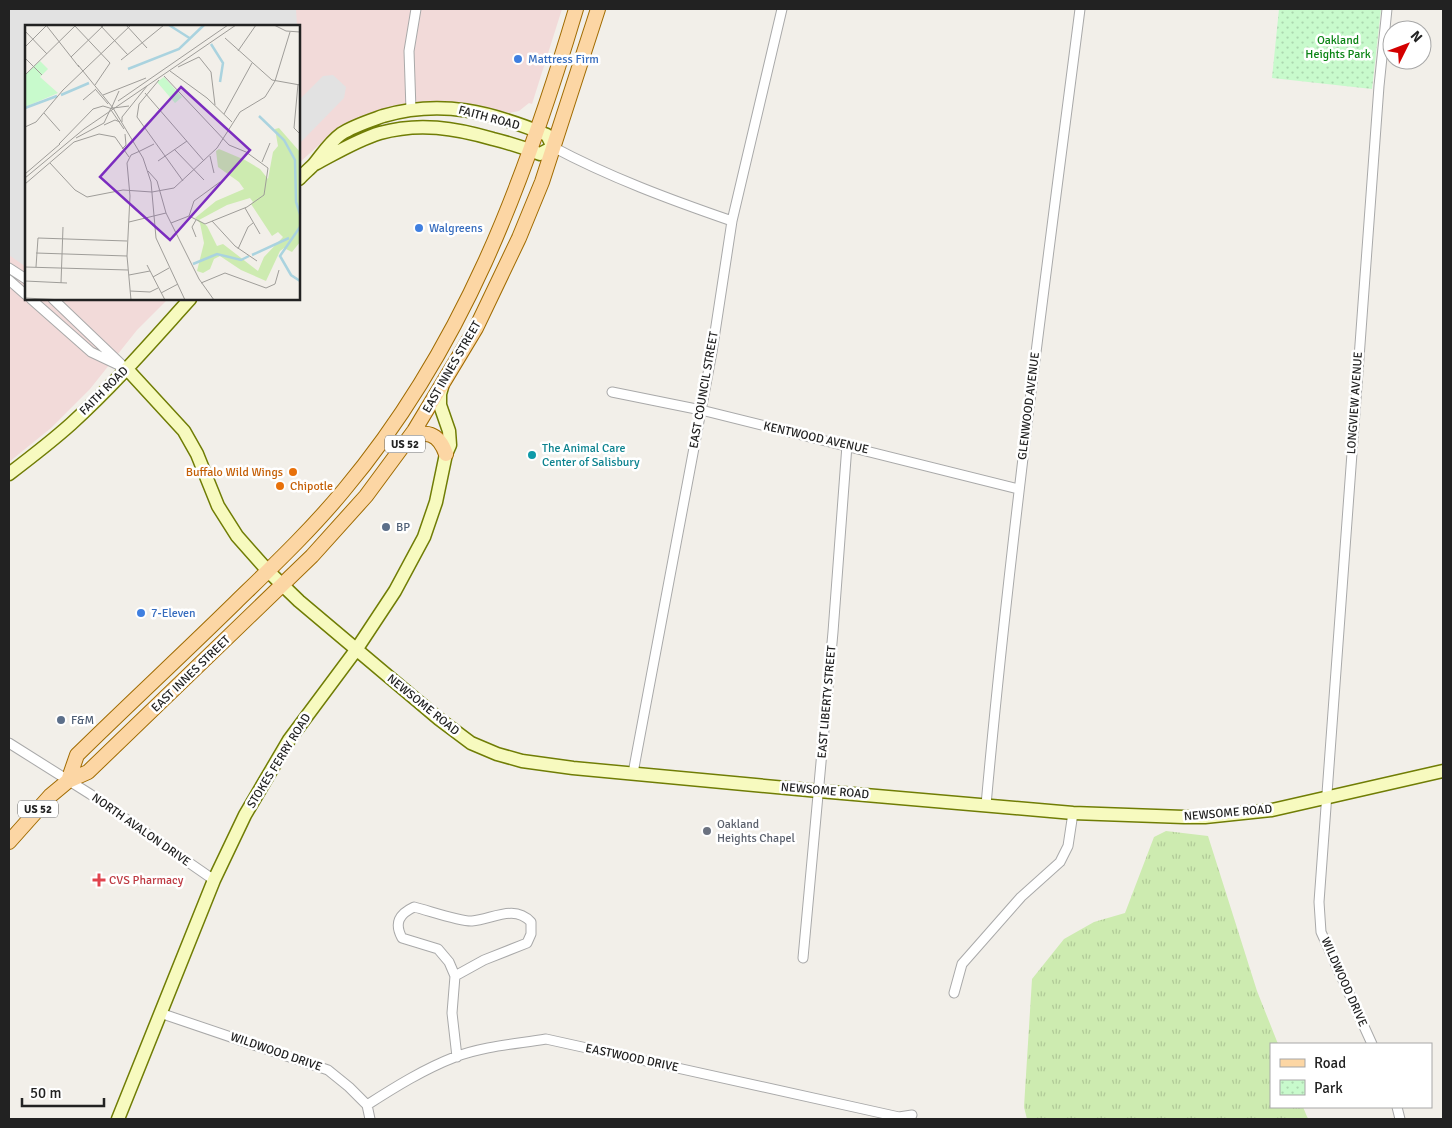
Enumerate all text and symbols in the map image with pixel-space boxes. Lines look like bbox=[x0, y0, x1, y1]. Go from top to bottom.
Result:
north arrow bbox=[1382, 20, 1432, 70]
inset map bbox=[25, 25, 300, 300]
text: N bbox=[1407, 27, 1426, 46]
park label: Oakland Heights Park bbox=[1305, 33, 1371, 62]
place label: Mattress Firm bbox=[528, 52, 599, 67]
marker: Mattress Firm bbox=[512, 53, 524, 65]
street label: FAITH ROAD bbox=[457, 103, 522, 133]
place label: Walgreens bbox=[429, 221, 483, 236]
marker: Walgreens bbox=[413, 222, 425, 234]
street label: EAST INNES STREET bbox=[420, 318, 485, 416]
street label: EAST COUNCIL STREET bbox=[686, 330, 722, 450]
street label: GLENWOOD AVENUE bbox=[1015, 351, 1043, 461]
street label: LONGVIEW AVENUE bbox=[1344, 351, 1366, 455]
street label: FAITH ROAD bbox=[76, 363, 132, 419]
street label: KENTWOOD AVENUE bbox=[762, 419, 870, 457]
road number: US 52 bbox=[385, 436, 425, 452]
place label: The Animal Care Center of Salisbury bbox=[542, 441, 640, 470]
marker: The Animal Care Center of Salisbury bbox=[526, 449, 538, 461]
place label: Buffalo Wild Wings bbox=[186, 465, 283, 480]
marker: Buffalo Wild Wings bbox=[287, 466, 299, 478]
place label: Chipotle bbox=[290, 479, 333, 494]
marker: Chipotle bbox=[274, 480, 286, 492]
place label: BP bbox=[396, 520, 410, 535]
marker: BP bbox=[380, 521, 392, 533]
place label: 7-Eleven bbox=[151, 606, 196, 621]
marker: 7-Eleven bbox=[135, 607, 147, 619]
street label: EAST INNES STREET bbox=[148, 632, 234, 715]
street label: EAST LIBERTY STREET bbox=[815, 645, 839, 759]
street label: NEWSOME ROAD bbox=[384, 671, 462, 739]
street label: STOKES FERRY ROAD bbox=[244, 711, 314, 811]
place label: F&M bbox=[71, 713, 94, 728]
marker: F&M bbox=[55, 714, 67, 726]
street label: NEWSOME ROAD bbox=[780, 780, 870, 802]
street label: NORTH AVALON DRIVE bbox=[89, 790, 193, 870]
road number: US 52 bbox=[18, 801, 58, 818]
street label: NEWSOME ROAD bbox=[1183, 802, 1273, 824]
place label: Oakland Heights Chapel bbox=[717, 817, 796, 846]
marker: Oakland Heights Chapel bbox=[701, 825, 713, 837]
place label: CVS Pharmacy bbox=[109, 873, 184, 888]
marker: CVS Pharmacy bbox=[93, 874, 105, 886]
street label: WILDWOOD DRIVE bbox=[1318, 935, 1370, 1029]
street label: WILDWOOD DRIVE bbox=[228, 1029, 324, 1075]
street label: EASTWOOD DRIVE bbox=[584, 1041, 680, 1075]
legend bbox=[1270, 1043, 1432, 1108]
text: Road bbox=[1314, 1054, 1346, 1072]
scale bar bbox=[22, 1076, 105, 1108]
text: Park bbox=[1314, 1079, 1343, 1097]
text: 50 m bbox=[30, 1084, 61, 1102]

